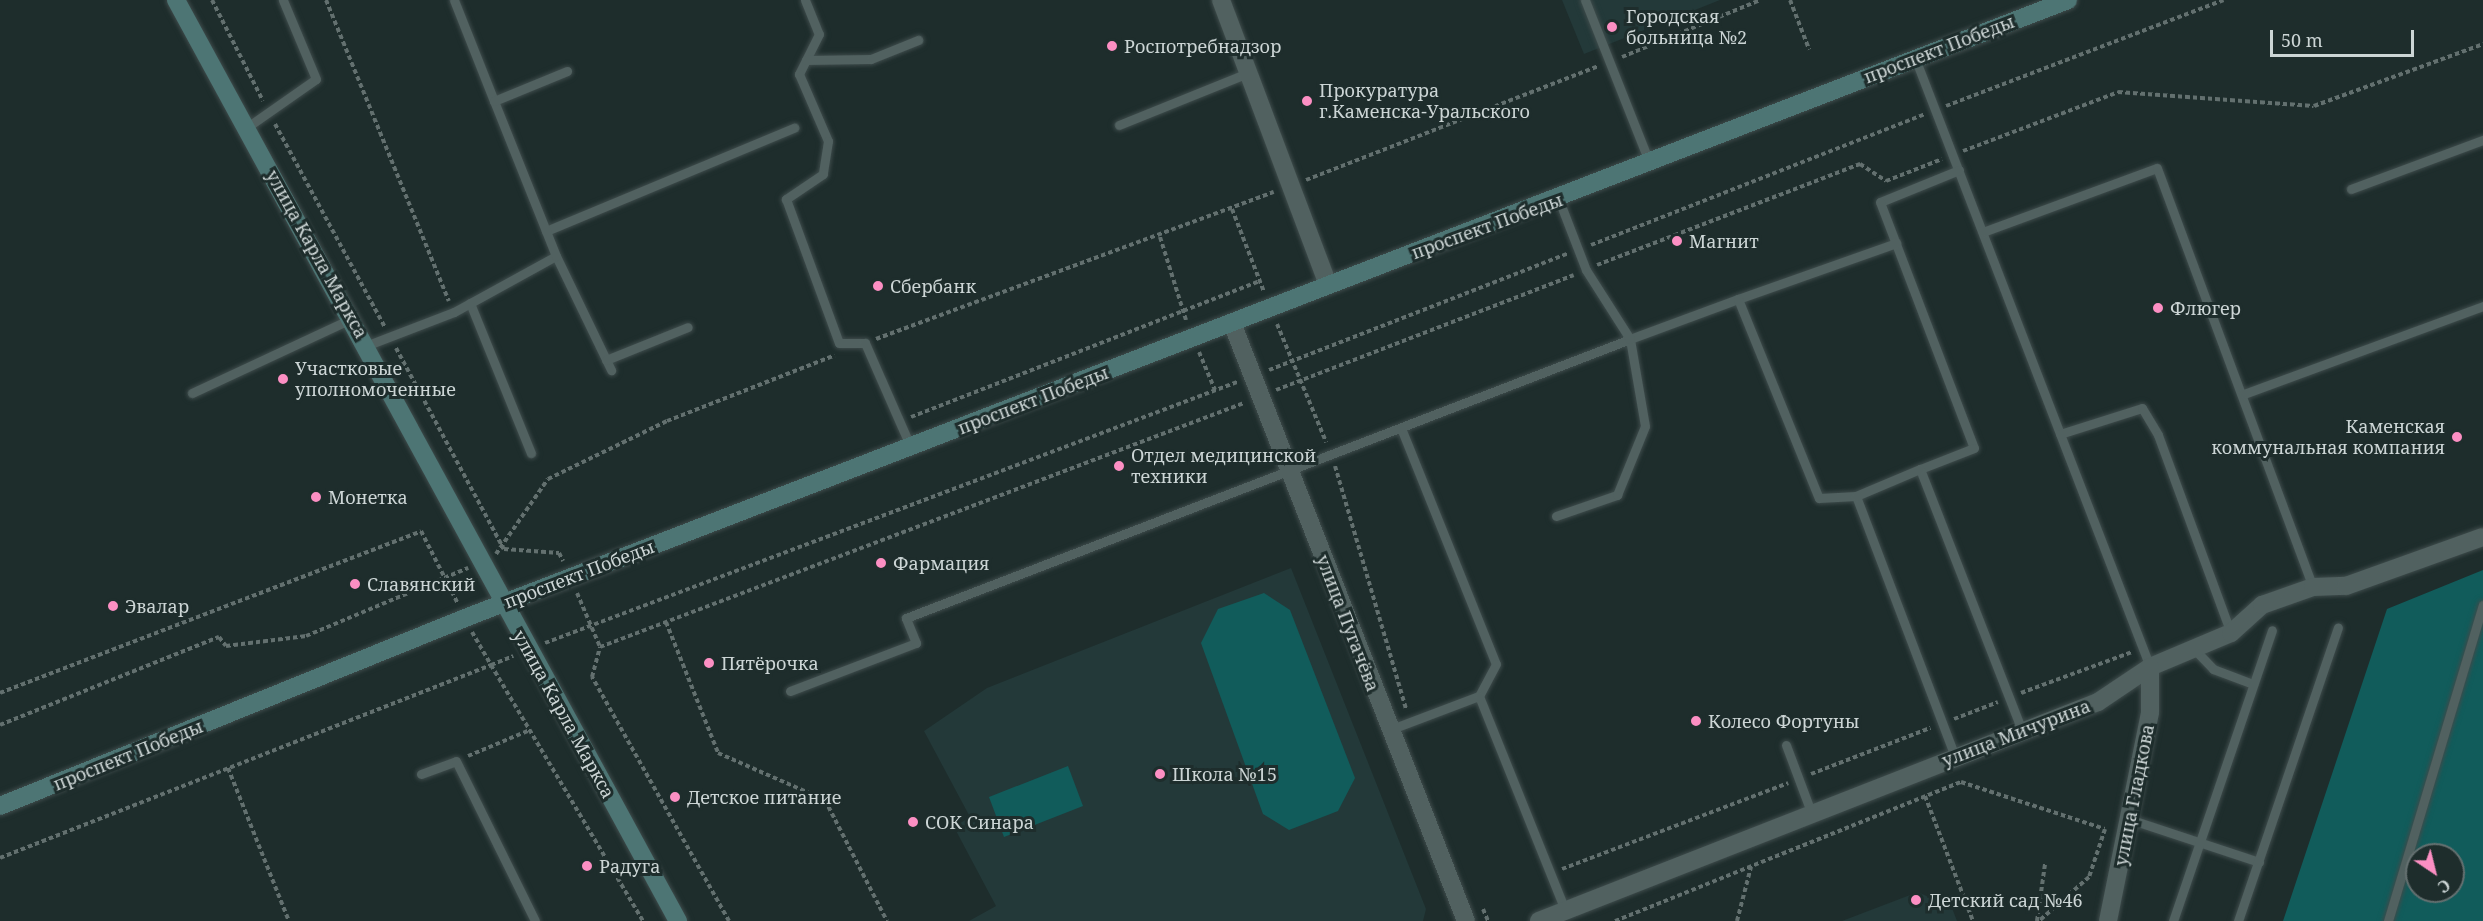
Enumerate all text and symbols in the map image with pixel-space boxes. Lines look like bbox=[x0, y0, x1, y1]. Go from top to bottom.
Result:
place label: Городская больница №2 bbox=[1626, 6, 1747, 48]
street label: проспект Победы bbox=[1861, 10, 2017, 88]
marker: Городская больница №2 bbox=[1603, 18, 1621, 36]
scale bar bbox=[2273, 18, 2417, 56]
text: 50 m bbox=[2281, 28, 2323, 52]
place label: Роспотребнадзор bbox=[1124, 35, 1281, 57]
marker: Роспотребнадзор bbox=[1105, 39, 1119, 53]
place label: Прокуратура г.Каменска-Уральского bbox=[1319, 80, 1530, 122]
marker: Прокуратура г.Каменска-Уральского bbox=[1300, 94, 1314, 108]
street label: улица Карла Маркса bbox=[262, 166, 372, 342]
street label: проспект Победы bbox=[1408, 189, 1566, 263]
place label: Магнит bbox=[1689, 230, 1759, 252]
marker: Магнит bbox=[1670, 234, 1684, 248]
place label: Сбербанк bbox=[890, 275, 976, 297]
marker: Сбербанк bbox=[871, 279, 885, 293]
place label: Флюгер bbox=[2170, 297, 2241, 319]
marker: Флюгер bbox=[2151, 301, 2165, 315]
place label: Участковые уполномоченные bbox=[295, 358, 456, 400]
street label: проспект Победы bbox=[955, 361, 1111, 439]
marker: Участковые уполномоченные bbox=[276, 372, 290, 386]
place label: Каменская коммунальная компания bbox=[2211, 416, 2445, 458]
marker: Каменская коммунальная компания bbox=[2450, 430, 2464, 444]
place label: Отдел медицинской техники bbox=[1131, 445, 1316, 488]
marker: Отдел медицинской техники bbox=[1112, 459, 1126, 473]
place label: Монетка bbox=[328, 486, 408, 508]
marker: Монетка bbox=[309, 490, 323, 504]
street label: проспект Победы bbox=[501, 535, 657, 613]
place label: Фармация bbox=[893, 552, 990, 574]
street label: улица Пугачёва bbox=[1312, 552, 1384, 694]
marker: Фармация bbox=[874, 556, 888, 570]
place label: Славянский bbox=[367, 573, 475, 595]
marker: Славянский bbox=[348, 577, 362, 591]
place label: Эвалар bbox=[125, 595, 189, 617]
marker: Эвалар bbox=[106, 599, 120, 613]
street label: улица Карла Маркса bbox=[509, 626, 619, 802]
place label: Пятёрочка bbox=[721, 652, 819, 674]
marker: Пятёрочка bbox=[702, 656, 716, 670]
street label: улица Мичурина bbox=[1939, 695, 2093, 771]
place label: Колесо Фортуны bbox=[1708, 710, 1860, 732]
marker: Колесо Фортуны bbox=[1689, 714, 1703, 728]
street label: проспект Победы bbox=[50, 715, 206, 795]
street label: улица Гладкова bbox=[2110, 722, 2158, 868]
place label: Школа №15 bbox=[1172, 763, 1277, 785]
marker: Школа №15 bbox=[1153, 767, 1167, 781]
place label: Детское питание bbox=[687, 786, 841, 808]
marker: Детское питание bbox=[668, 790, 682, 804]
place label: СОК Синара bbox=[925, 811, 1034, 833]
marker: СОК Синара bbox=[906, 815, 920, 829]
north arrow bbox=[2405, 843, 2465, 903]
place label: Радуга bbox=[599, 855, 660, 877]
marker: Радуга bbox=[580, 859, 594, 873]
text: С bbox=[2434, 874, 2455, 898]
place label: Детский сад №46 bbox=[1928, 889, 2083, 911]
marker: Детский сад №46 bbox=[1909, 893, 1923, 907]

